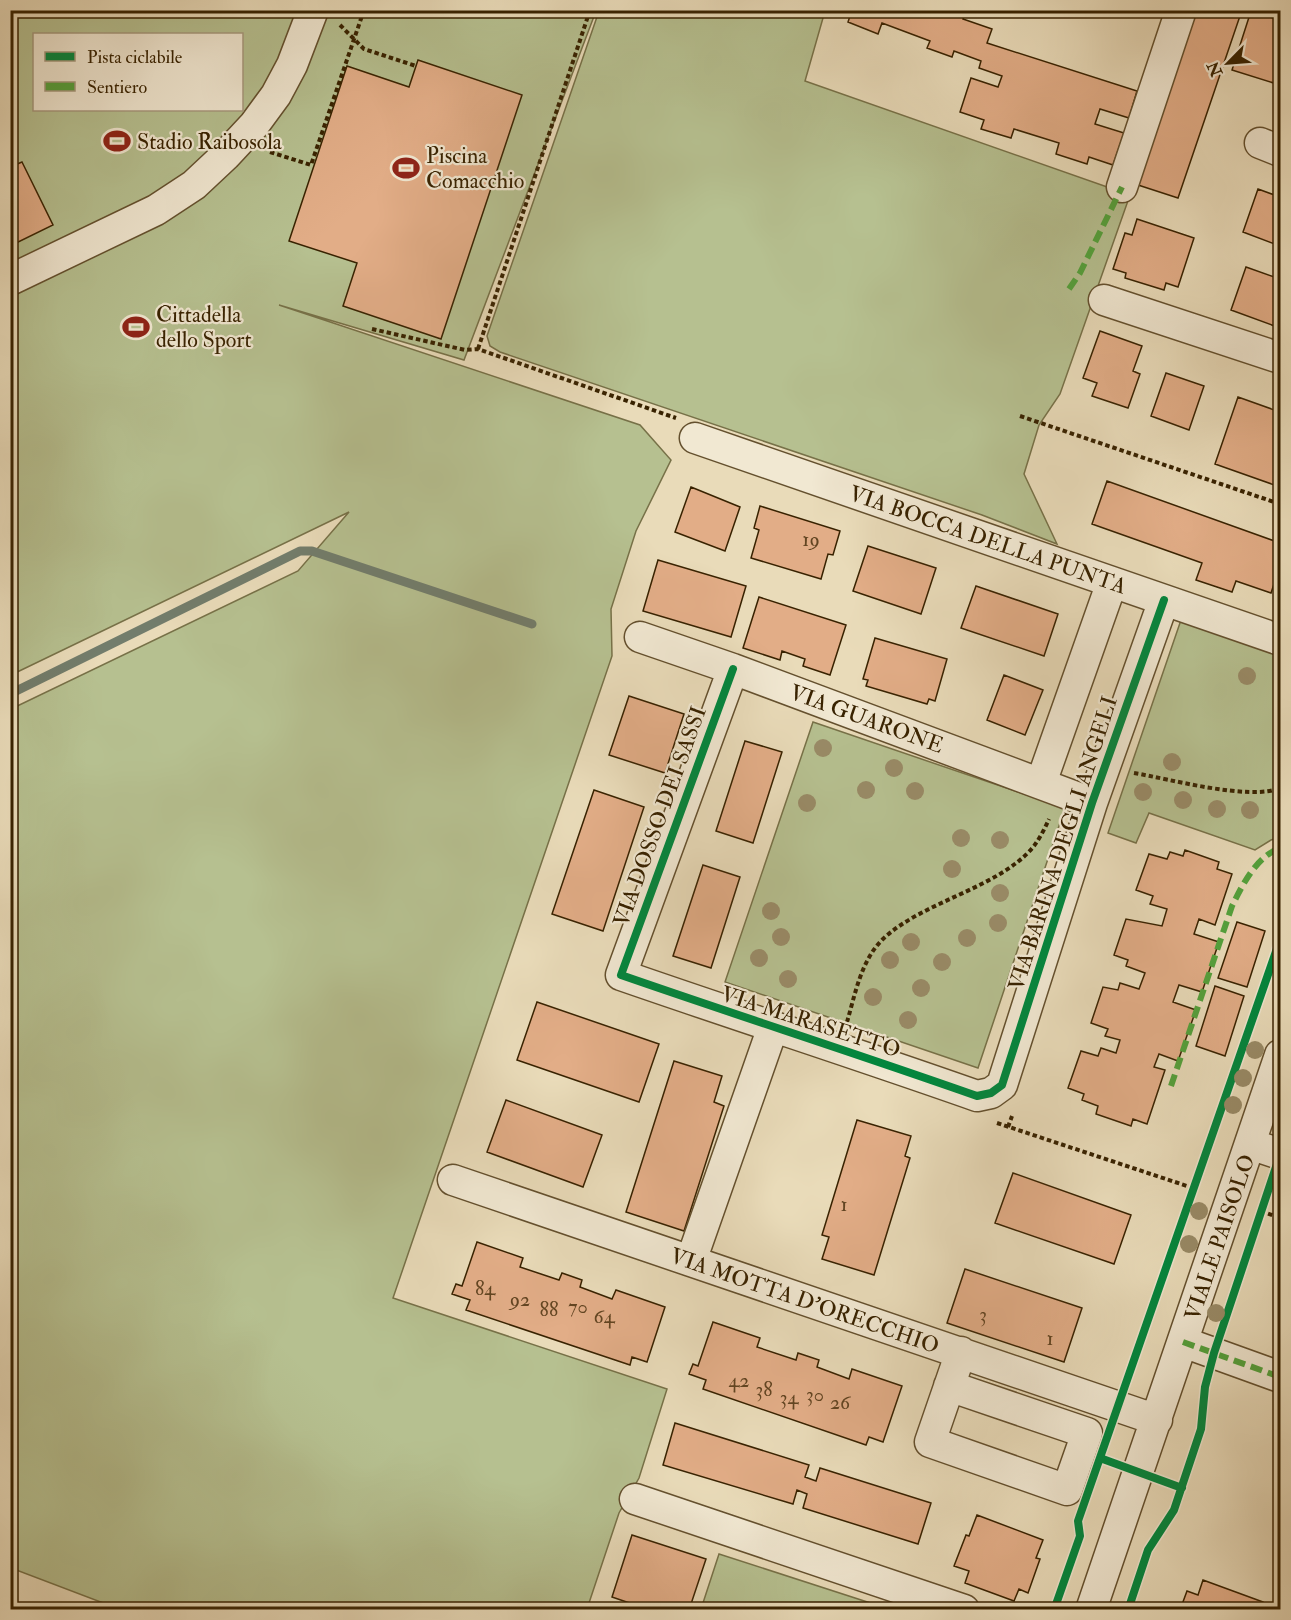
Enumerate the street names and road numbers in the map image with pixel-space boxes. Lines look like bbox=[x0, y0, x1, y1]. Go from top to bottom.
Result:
street label: VIA BOCCA DELLA PUNTA bbox=[845, 479, 1130, 601]
street label: VIA GUARONE bbox=[786, 678, 948, 760]
street label: VIA BARINA DEGLI ANGELI bbox=[1002, 692, 1124, 994]
street label: VIA DOSSO DEI SASSI bbox=[607, 702, 713, 930]
street label: VIA MARASETTO bbox=[717, 980, 904, 1064]
street label: VIALE PAISOLO bbox=[1178, 1151, 1261, 1324]
street label: VIA MOTTA D'ORECCHIO bbox=[667, 1242, 943, 1360]

